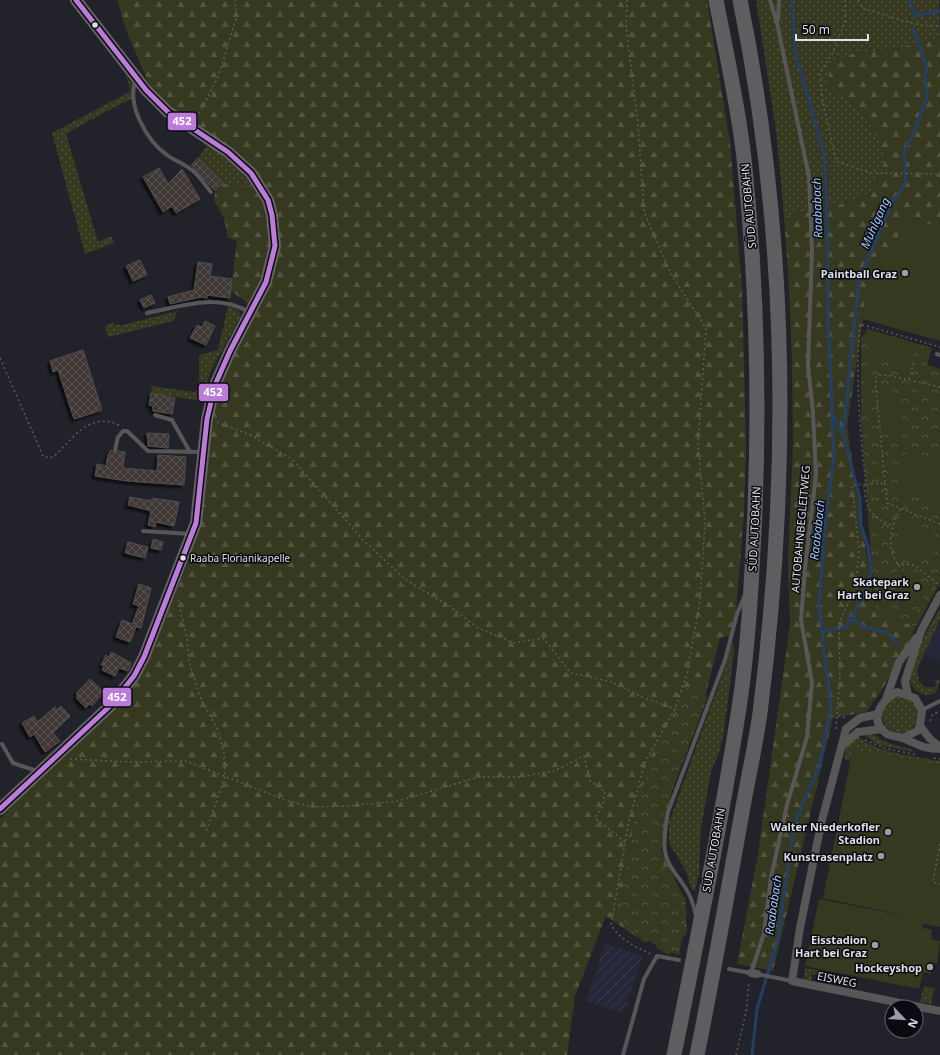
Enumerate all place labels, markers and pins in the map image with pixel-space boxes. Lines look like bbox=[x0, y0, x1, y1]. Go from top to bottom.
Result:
unlabelled marker bbox=[90, 20, 100, 30]
place label: Paintball Graz bbox=[821, 266, 898, 281]
marker: Paintball Graz bbox=[900, 268, 910, 278]
place label: Raaba Florianikapelle bbox=[190, 551, 291, 565]
marker: Raaba Florianikapelle bbox=[178, 553, 188, 563]
place label: Skatepark Hart bei Graz bbox=[837, 574, 910, 602]
marker: Skatepark Hart bei Graz bbox=[912, 582, 922, 592]
place label: Walter Niederkofler Stadion bbox=[771, 819, 880, 847]
marker: Walter Niederkofler Stadion bbox=[883, 827, 893, 837]
place label: Kunstrasenplatz bbox=[784, 849, 874, 864]
marker: Kunstrasenplatz bbox=[876, 851, 886, 861]
place label: Eisstadion Hart bei Graz bbox=[795, 932, 868, 960]
marker: Eisstadion Hart bei Graz bbox=[870, 940, 880, 950]
place label: Hockeyshop bbox=[855, 960, 922, 975]
marker: Hockeyshop bbox=[925, 962, 935, 972]

